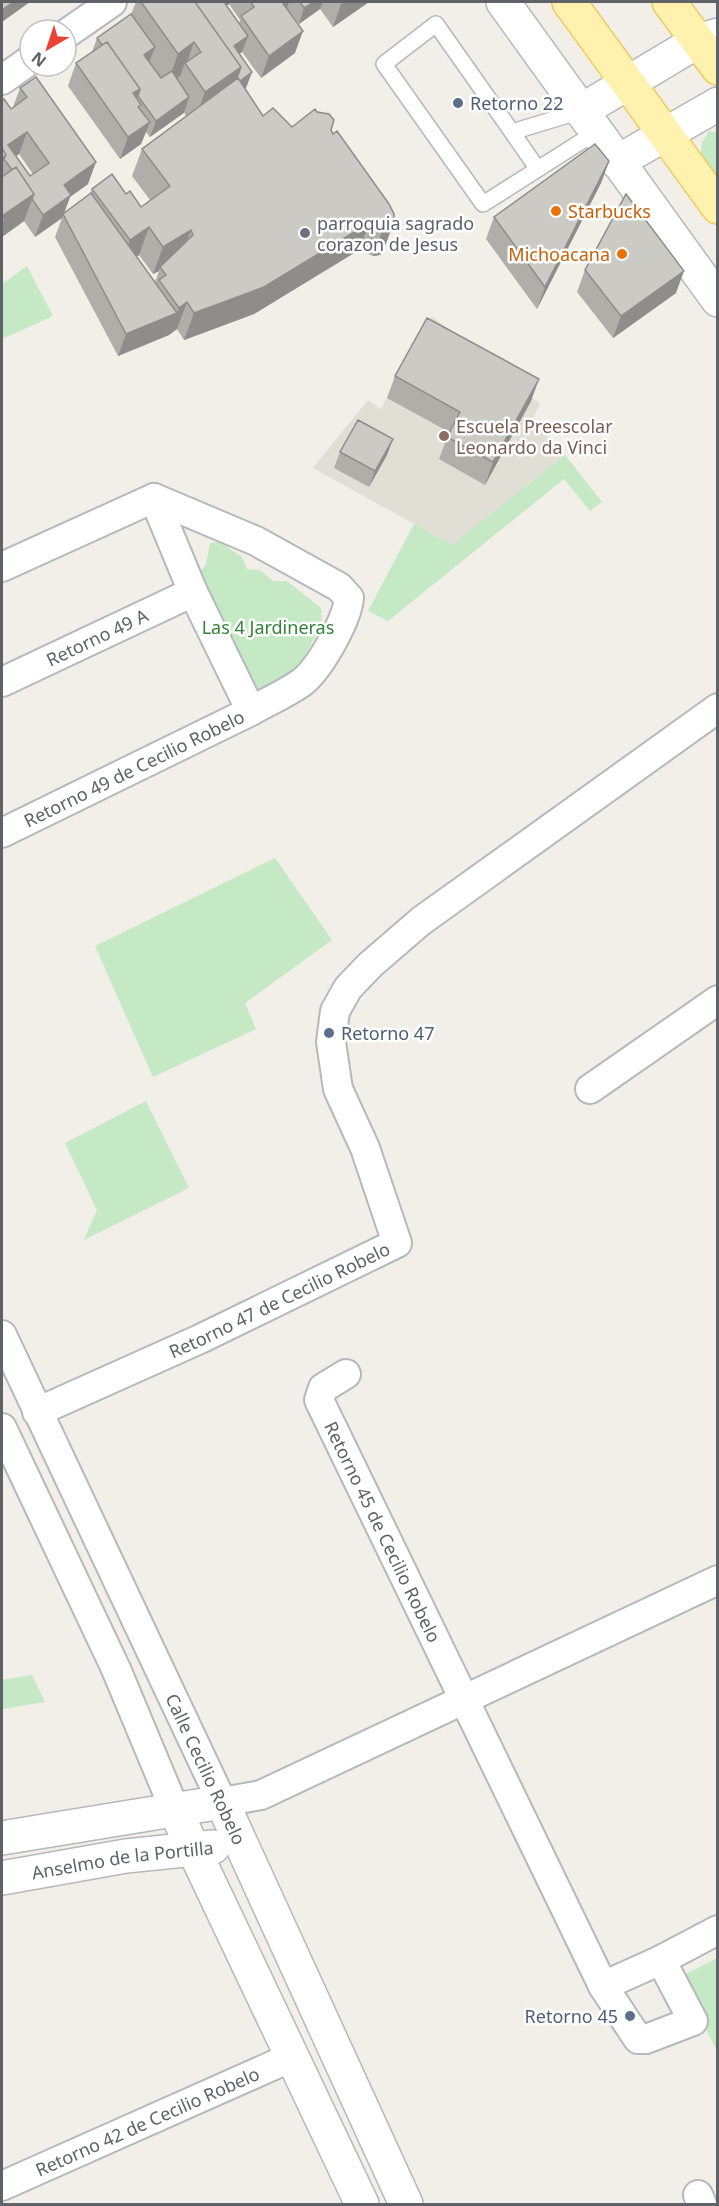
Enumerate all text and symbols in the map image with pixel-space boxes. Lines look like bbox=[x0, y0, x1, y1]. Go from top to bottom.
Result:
north arrow bbox=[18, 18, 78, 78]
text: N bbox=[27, 47, 51, 72]
place label: Retorno 22 bbox=[470, 91, 563, 115]
marker: Retorno 22 bbox=[451, 96, 465, 110]
place label: Starbucks bbox=[568, 199, 651, 223]
marker: Starbucks bbox=[549, 204, 563, 218]
place label: parroquia sagrado corazon de Jesus bbox=[317, 211, 474, 256]
marker: parroquia sagrado corazon de Jesus bbox=[298, 226, 312, 240]
place label: Michoacana bbox=[508, 242, 610, 266]
marker: Michoacana bbox=[615, 247, 629, 261]
place label: Escuela Preescolar Leonardo da Vinci bbox=[456, 414, 613, 459]
marker: Escuela Preescolar Leonardo da Vinci bbox=[437, 429, 451, 443]
street label: Retorno 49 A bbox=[42, 603, 152, 671]
park label: Las 4 Jardineras bbox=[202, 615, 334, 639]
street label: Retorno 49 de Cecilio Robelo bbox=[20, 704, 248, 832]
place label: Retorno 47 bbox=[341, 1021, 434, 1045]
marker: Retorno 47 bbox=[322, 1026, 336, 1040]
street label: Retorno 47 de Cecilio Robelo bbox=[165, 1236, 394, 1363]
street label: Retorno 45 de Cecilio Robelo bbox=[319, 1417, 447, 1646]
street label: Calle Cecilio Robelo bbox=[160, 1690, 252, 1848]
street label: Anselmo de la Portilla bbox=[30, 1835, 215, 1885]
place label: Retorno 45 bbox=[525, 2004, 618, 2028]
marker: Retorno 45 bbox=[623, 2009, 637, 2023]
street label: Retorno 42 de Cecilio Robelo bbox=[32, 2061, 263, 2182]

